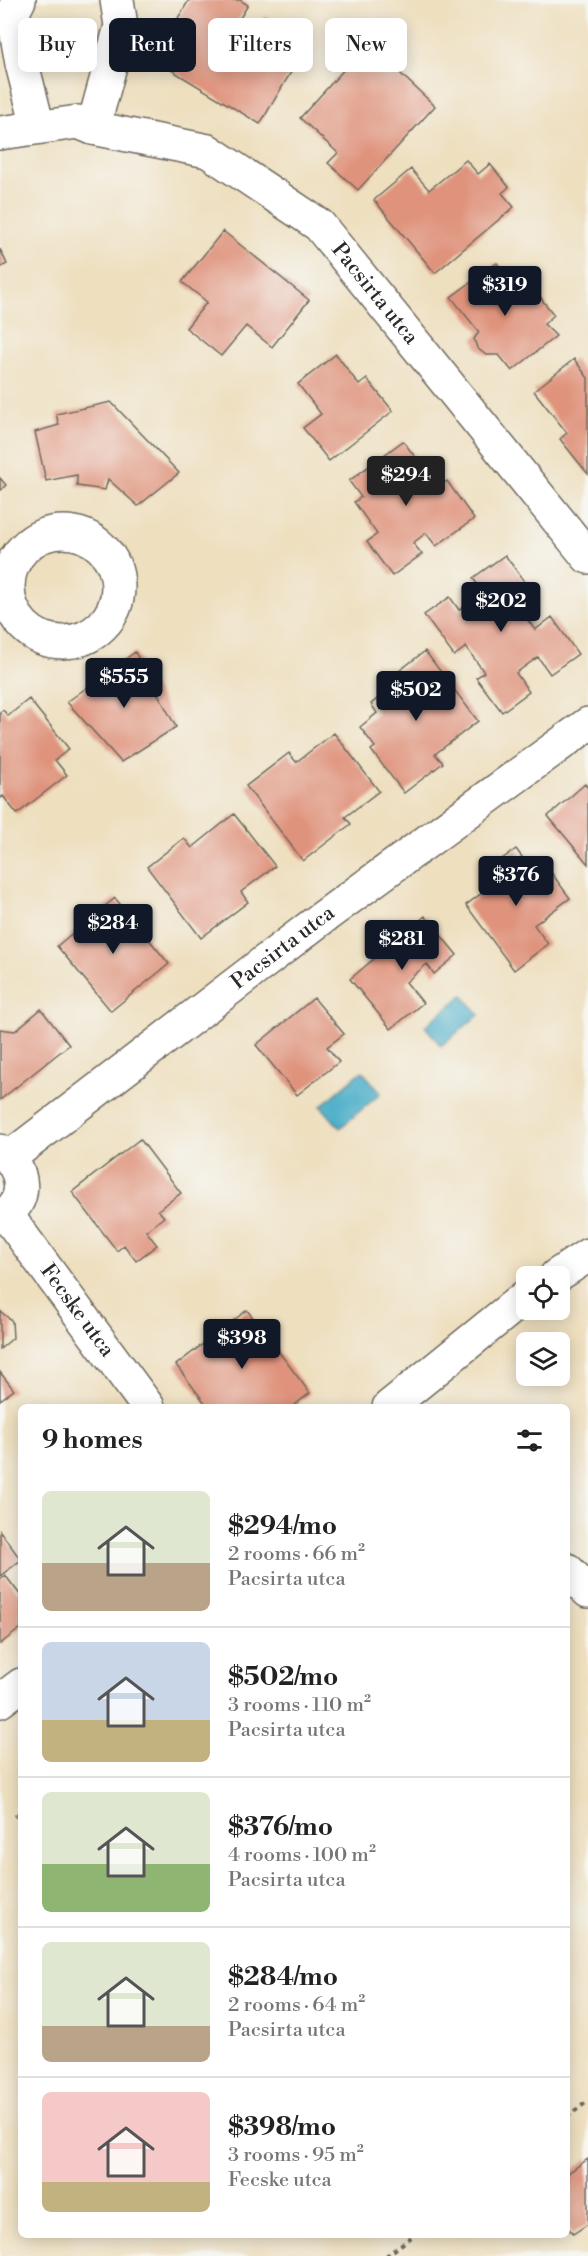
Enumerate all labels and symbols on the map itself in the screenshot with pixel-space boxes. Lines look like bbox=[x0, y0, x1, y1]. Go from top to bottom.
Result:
street label: Pacsirta utca bbox=[326, 238, 424, 350]
pin: $319 bbox=[469, 266, 541, 317]
pin: $294 bbox=[370, 456, 442, 507]
pin: $202 bbox=[465, 582, 537, 633]
pin: $555 bbox=[88, 658, 160, 709]
pin: $502 bbox=[380, 671, 452, 722]
pin: $376 bbox=[480, 856, 552, 907]
street label: Pacsirta utca bbox=[226, 900, 340, 996]
pin: $284 bbox=[77, 904, 149, 955]
pin: $281 bbox=[366, 920, 438, 971]
street label: Fecske utca bbox=[34, 1259, 120, 1363]
pin: $398 bbox=[206, 1319, 278, 1370]

